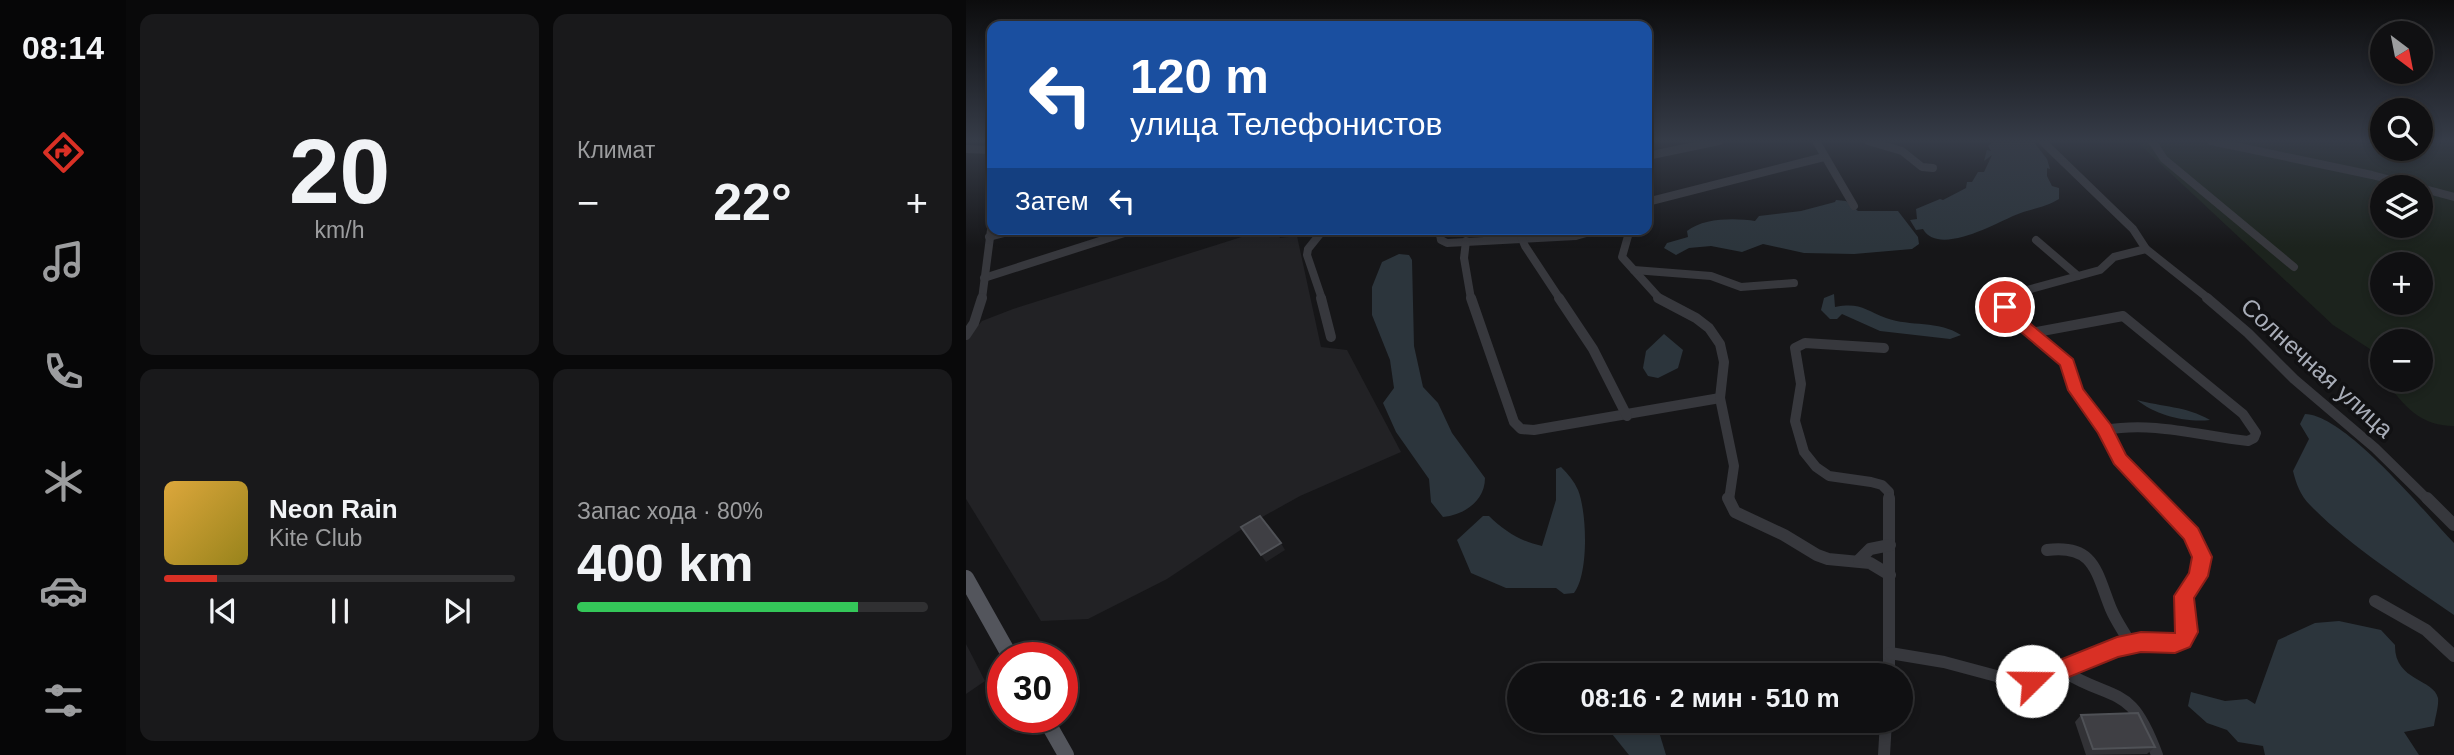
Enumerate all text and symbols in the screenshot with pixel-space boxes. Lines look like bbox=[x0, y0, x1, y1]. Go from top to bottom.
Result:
north arrow bbox=[2370, 21, 2432, 84]
map controls bbox=[2370, 21, 2433, 392]
text: 08:14 bbox=[22, 30, 104, 66]
icon: left bbox=[1015, 49, 1106, 140]
text: 120 m bbox=[1130, 49, 1269, 103]
button: search bbox=[2370, 98, 2433, 161]
text: улица Телефонистов bbox=[1130, 106, 1443, 142]
text: 20 bbox=[289, 121, 390, 222]
icon: directions bbox=[39, 128, 88, 177]
text: Климат bbox=[577, 137, 655, 163]
text: 22° bbox=[713, 173, 792, 231]
button: layers bbox=[2370, 175, 2433, 238]
text: − bbox=[577, 182, 599, 224]
text: + bbox=[906, 182, 928, 224]
icon: left bbox=[1103, 182, 1141, 220]
text: Затем bbox=[1015, 186, 1089, 216]
text: km/h bbox=[315, 217, 364, 243]
icon: music bbox=[39, 237, 88, 286]
button: + bbox=[2370, 252, 2433, 315]
pin bbox=[1975, 277, 2035, 337]
icon: arrive bbox=[1986, 288, 2024, 326]
street label: Солнечная улица bbox=[2236, 292, 2399, 443]
button: − bbox=[2370, 329, 2433, 392]
icon: phone bbox=[39, 347, 88, 396]
icon: climate bbox=[39, 457, 88, 506]
text: Neon Rain bbox=[269, 494, 398, 524]
text: Запас хода · 80% bbox=[577, 498, 763, 524]
text: Kite Club bbox=[269, 525, 362, 551]
text: 400 km bbox=[577, 534, 753, 592]
icon: car bbox=[39, 566, 88, 615]
icon: previous bbox=[204, 592, 242, 630]
icon: pause bbox=[321, 592, 359, 630]
icon: next bbox=[438, 592, 476, 630]
speed limit sign: 30 bbox=[987, 642, 1078, 733]
position arrow bbox=[1995, 644, 2069, 718]
icon: filters bbox=[39, 676, 88, 725]
text: 08:16 · 2 мин · 510 m bbox=[1580, 683, 1840, 713]

